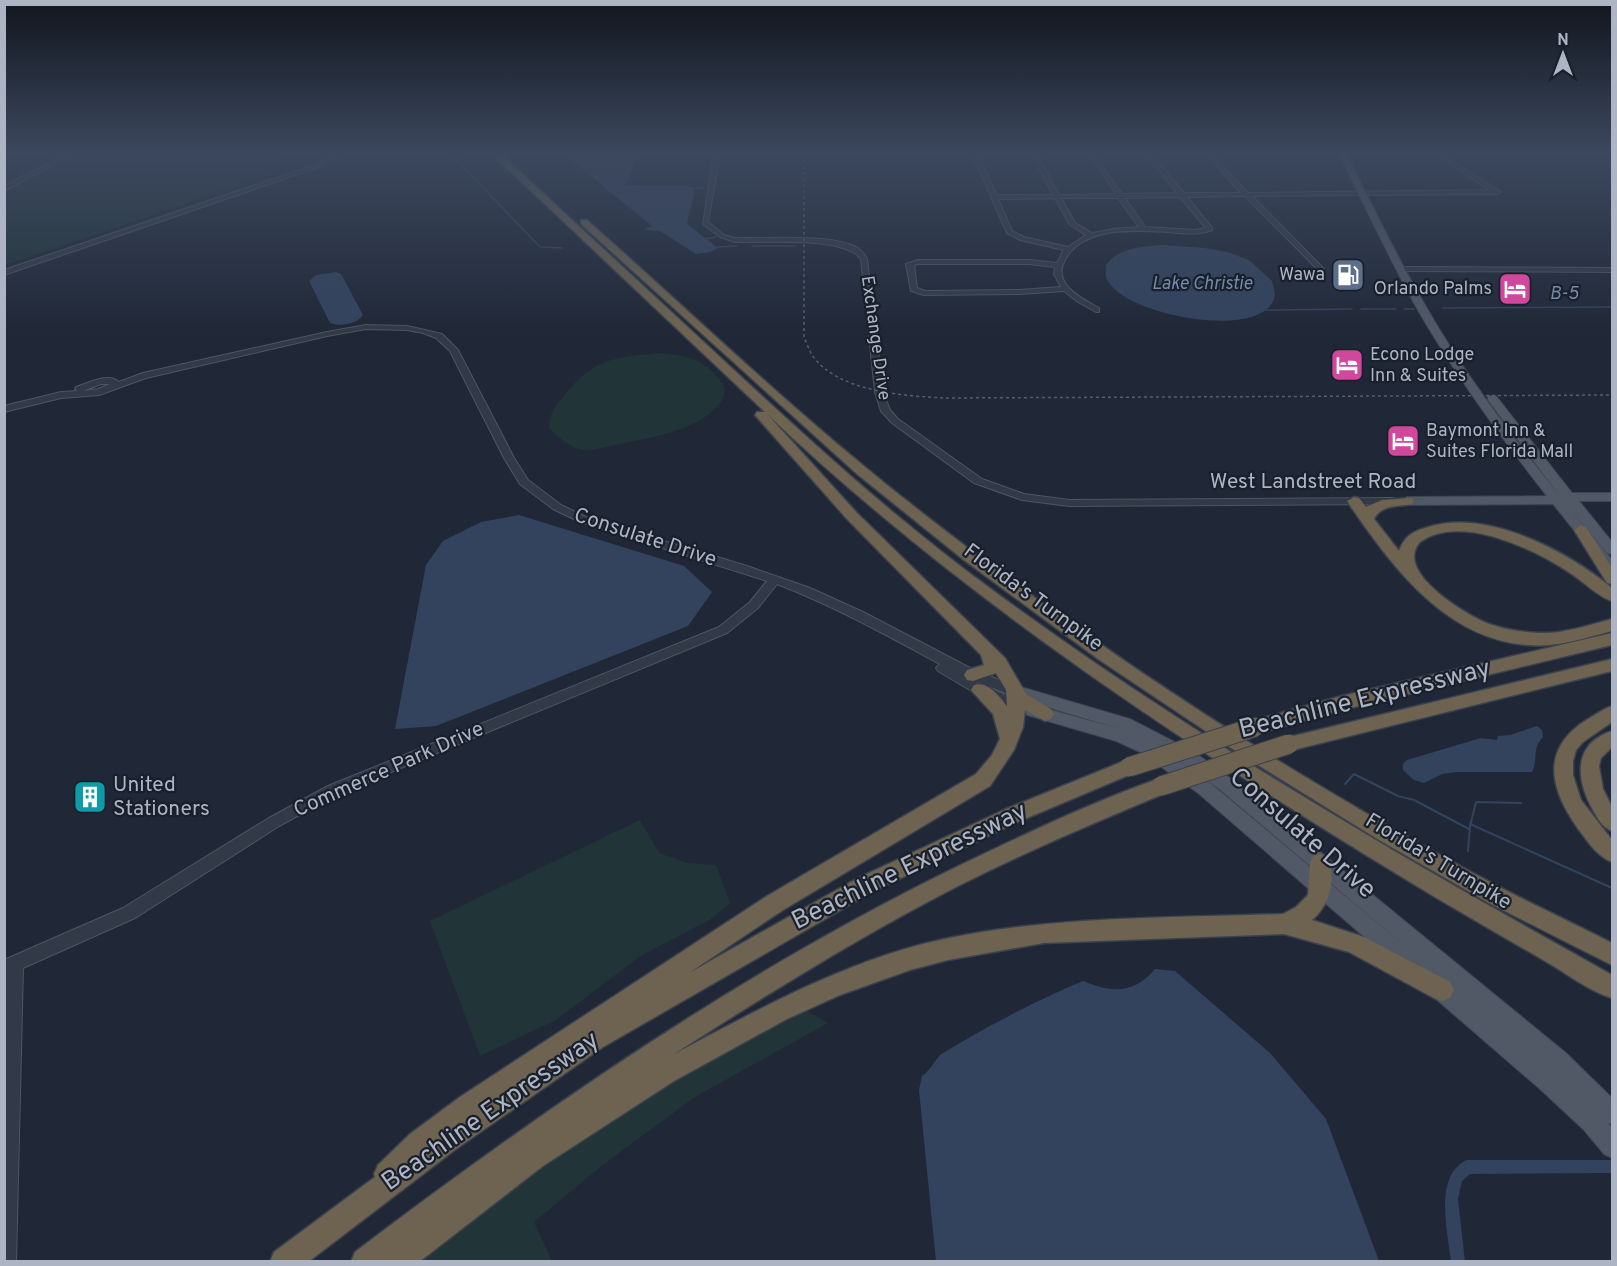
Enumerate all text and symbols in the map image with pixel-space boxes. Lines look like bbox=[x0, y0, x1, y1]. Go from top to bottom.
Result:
north arrow bbox=[1533, 24, 1593, 84]
text: N bbox=[1557, 31, 1569, 51]
fuel station icon: Wawa bbox=[1330, 257, 1366, 293]
place label: Wawa bbox=[1279, 264, 1325, 287]
hotel icon: Orlando Palms bbox=[1497, 271, 1533, 307]
water label: Lake Christie bbox=[1152, 273, 1253, 296]
street label: Exchange Drive bbox=[855, 274, 895, 402]
place label: Orlando Palms bbox=[1374, 278, 1492, 301]
water label: B-5 bbox=[1550, 283, 1579, 306]
place label: Econo Lodge Inn & Suites bbox=[1370, 344, 1474, 388]
hotel icon: Econo Lodge Inn & Suites bbox=[1329, 347, 1365, 383]
place label: Baymont Inn & Suites Florida Mall bbox=[1426, 420, 1573, 464]
hotel icon: Baymont Inn & Suites Florida Mall bbox=[1385, 423, 1421, 459]
street label: West Landstreet Road bbox=[1210, 469, 1416, 496]
street label: Consulate Drive bbox=[570, 502, 720, 574]
street label: Florida's Turnpike bbox=[958, 538, 1108, 658]
street label: Beachline Expressway bbox=[1236, 653, 1494, 747]
street label: Commerce Park Drive bbox=[290, 716, 488, 824]
street label: Consulate Drive bbox=[1222, 761, 1382, 907]
place label: United Stationers bbox=[113, 772, 210, 823]
building icon: United Stationers bbox=[72, 779, 108, 815]
street label: Beachline Expressway bbox=[787, 796, 1033, 938]
street label: Florida's Turnpike bbox=[1360, 808, 1516, 916]
street label: Beachline Expressway bbox=[376, 1024, 606, 1200]

